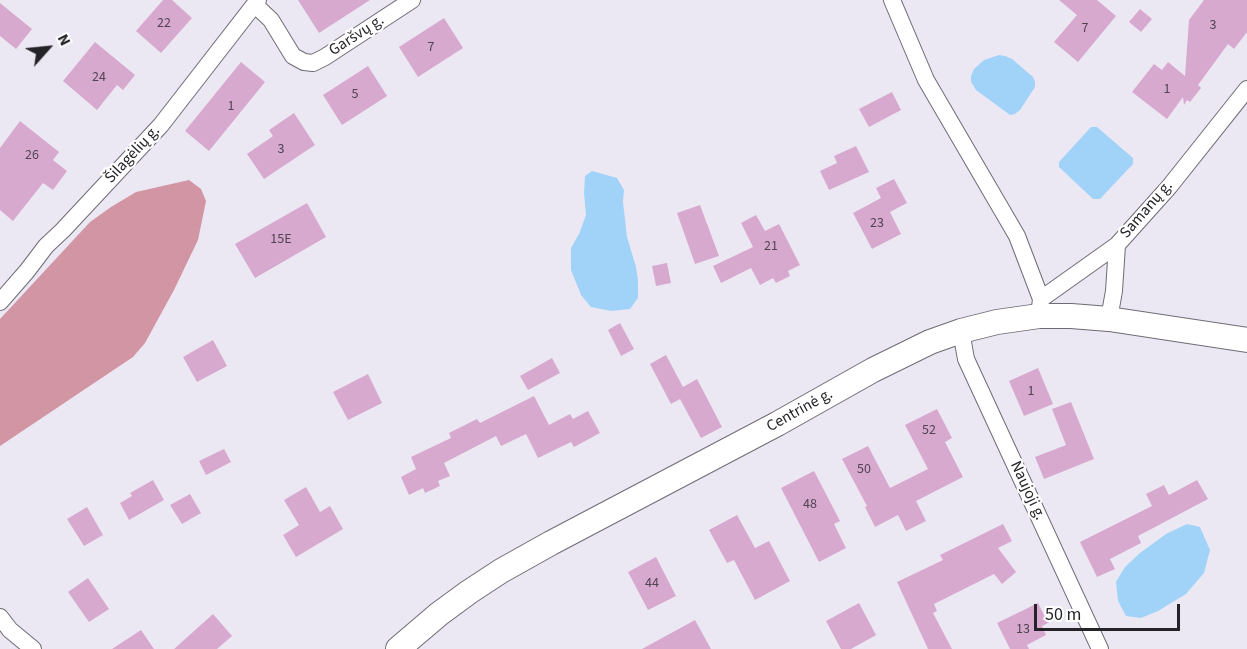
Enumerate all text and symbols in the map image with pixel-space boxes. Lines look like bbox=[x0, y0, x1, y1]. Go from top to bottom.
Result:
street label: Garšvų g. bbox=[326, 11, 388, 61]
house number: 22 bbox=[157, 16, 171, 32]
north arrow bbox=[18, 18, 78, 78]
house number: 3 bbox=[1210, 18, 1216, 34]
house number: 7 bbox=[1082, 21, 1088, 37]
text: N bbox=[52, 30, 76, 50]
house number: 7 bbox=[428, 40, 434, 56]
house number: 24 bbox=[92, 70, 106, 86]
house number: 1 bbox=[1164, 82, 1170, 98]
house number: 5 bbox=[352, 87, 358, 103]
house number: 1 bbox=[228, 99, 234, 115]
street label: Šilagėlių g. bbox=[101, 122, 165, 188]
house number: 3 bbox=[278, 142, 284, 158]
house number: 26 bbox=[25, 148, 39, 164]
street label: Samanų g. bbox=[1117, 177, 1177, 243]
house number: 23 bbox=[870, 216, 884, 232]
house number: 15E bbox=[270, 232, 292, 248]
house number: 21 bbox=[764, 239, 778, 255]
house number: 1 bbox=[1028, 384, 1034, 400]
street label: Centrinė g. bbox=[764, 385, 836, 437]
house number: 52 bbox=[922, 423, 936, 439]
street label: Naujoji g. bbox=[1005, 458, 1049, 524]
house number: 50 bbox=[857, 462, 871, 478]
house number: 48 bbox=[803, 497, 817, 513]
house number: 44 bbox=[645, 576, 659, 592]
scale bar bbox=[1037, 592, 1182, 630]
text: 50 m bbox=[1045, 602, 1081, 627]
house number: 13 bbox=[1016, 622, 1030, 638]

